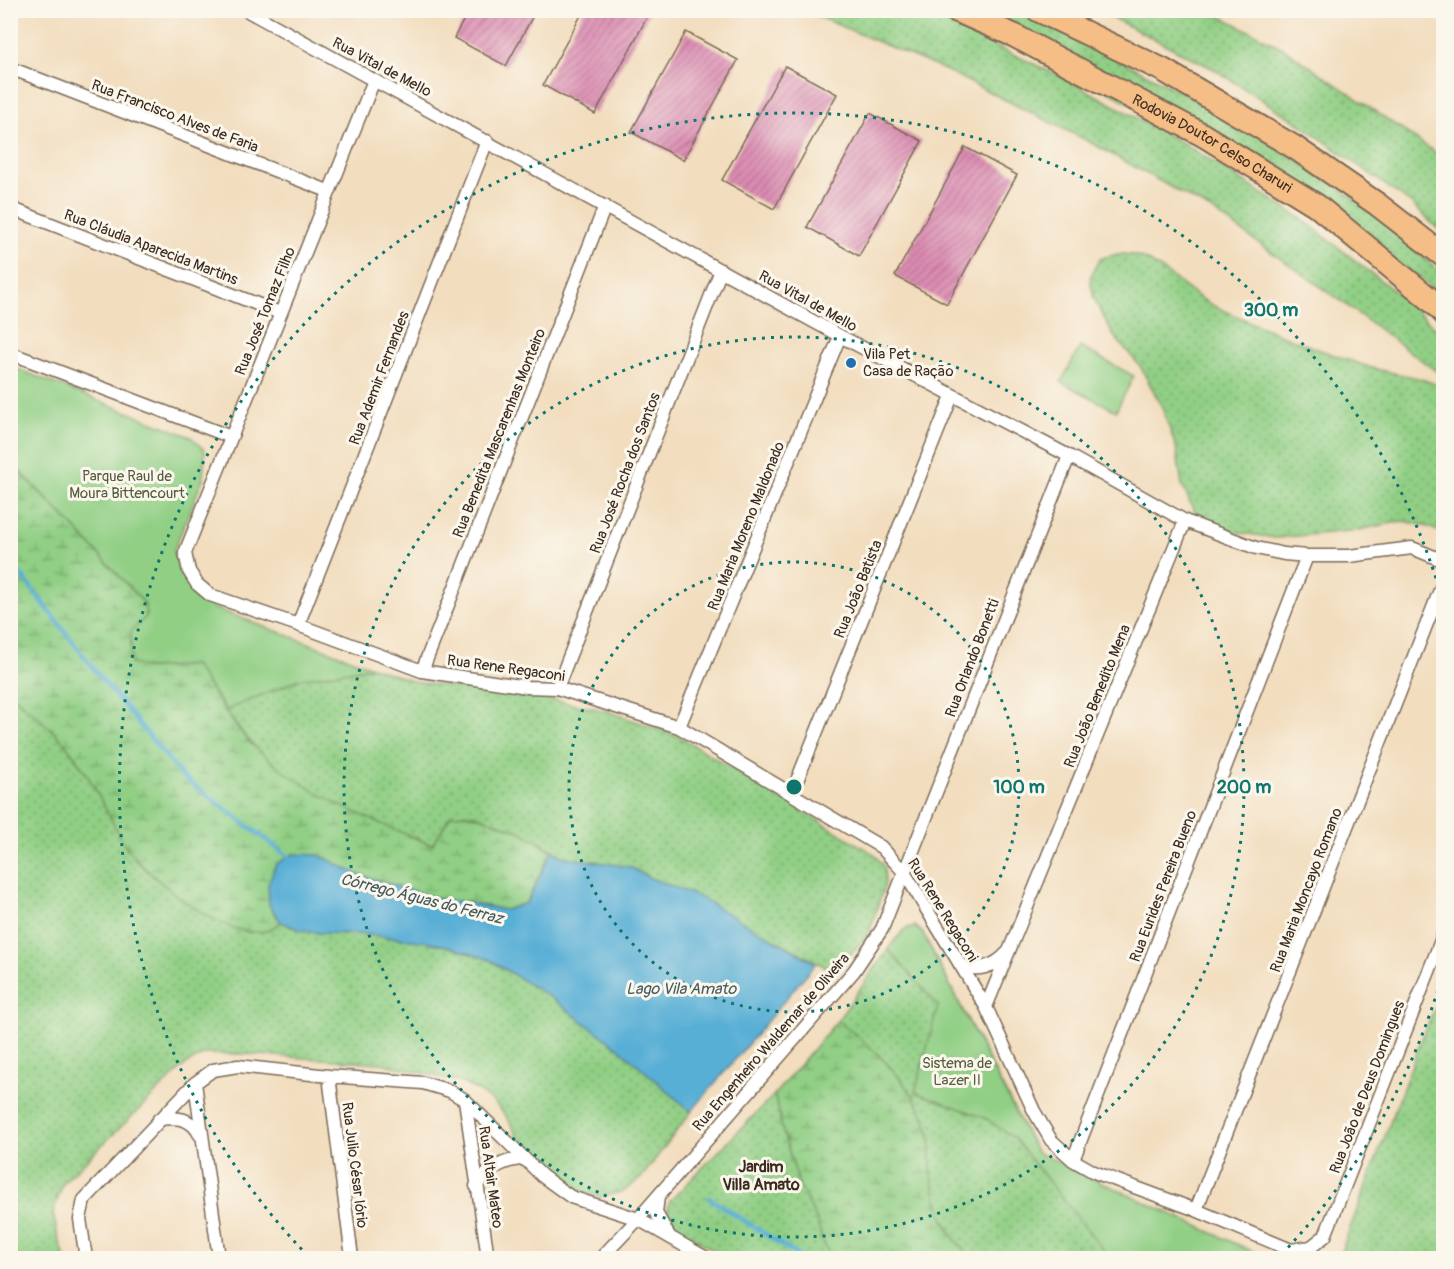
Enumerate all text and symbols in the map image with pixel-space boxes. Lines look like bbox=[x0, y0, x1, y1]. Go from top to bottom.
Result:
street label: Rua Vital de Mello bbox=[329, 33, 435, 102]
street label: Rua Francisco Alves de Faria bbox=[89, 76, 261, 157]
street label: Rodovia Doutor Celso Charuri bbox=[1129, 90, 1296, 198]
street label: Rua Cláudia Aparecida Martins bbox=[61, 205, 241, 290]
street label: Rua José Tomaz Filho bbox=[231, 244, 300, 378]
street label: Rua Vital de Mello bbox=[755, 267, 860, 336]
text: 300 m bbox=[1244, 299, 1298, 322]
street label: Rua Ademir Fernandes bbox=[345, 308, 414, 448]
street label: Rua Benedita Mascarenhas Monteiro bbox=[449, 326, 550, 541]
place label: Vila Pet Casa de Ração bbox=[863, 345, 954, 381]
marker: Vila Pet Casa de Ração bbox=[844, 356, 858, 370]
street label: Rua José Rocha dos Santos bbox=[586, 390, 665, 556]
street label: Rua Maria Moreno Maldonado bbox=[704, 439, 789, 613]
park label: Parque Raul de Moura Bittencourt bbox=[69, 467, 186, 503]
street label: Rua João Batista bbox=[830, 537, 887, 641]
street label: Rua Orlando Bonetti bbox=[941, 596, 1004, 720]
street label: Rua João Benedito Mena bbox=[1060, 622, 1135, 771]
street label: Rua Rene Regaconi bbox=[446, 651, 566, 686]
text: 100 m bbox=[993, 776, 1045, 799]
text: 200 m bbox=[1217, 776, 1271, 799]
centre of rings bbox=[784, 777, 804, 797]
street label: Rua Maria Moncayo Romano bbox=[1266, 805, 1347, 975]
street label: Rua Eurides Pereira Bueno bbox=[1126, 808, 1201, 965]
street label: Rua Rene Regaconi bbox=[903, 855, 982, 966]
water label: Córrego Águas do Ferraz bbox=[339, 869, 508, 929]
street label: Rua Engenheiro Waldemar de Oliveira bbox=[689, 949, 854, 1135]
water label: Lago Vila Amato bbox=[626, 979, 737, 999]
street label: Rua João de Deus Domingues bbox=[1326, 998, 1409, 1176]
park label: Sistema de Lazer II bbox=[922, 1054, 993, 1090]
street label: Rua Julio César Iório bbox=[337, 1101, 372, 1229]
street label: Rua Altair Mateo bbox=[474, 1125, 507, 1229]
district label: Jardim Villa Amato bbox=[722, 1157, 800, 1195]

